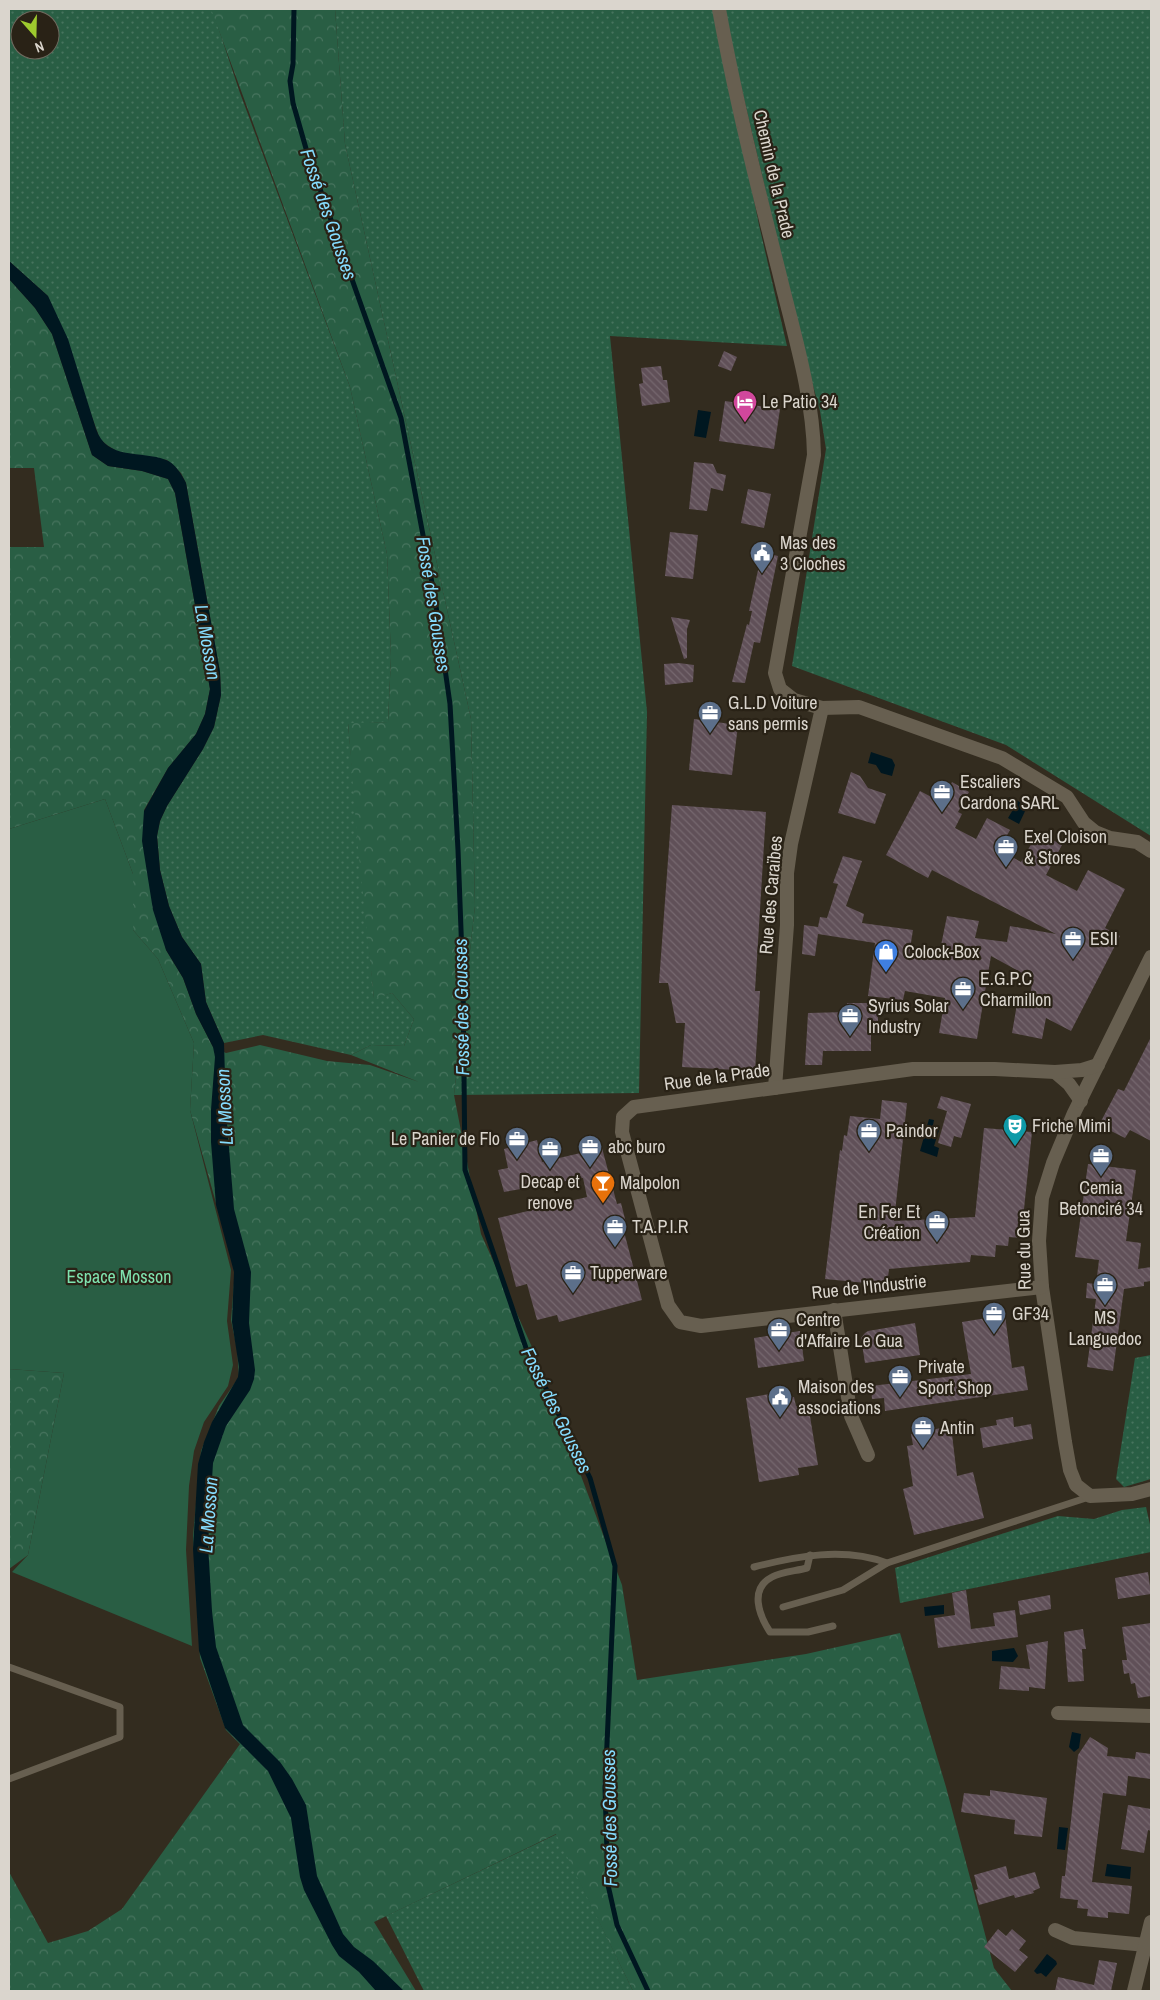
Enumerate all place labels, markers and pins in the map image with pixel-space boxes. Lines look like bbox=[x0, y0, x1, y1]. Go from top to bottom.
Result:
hotel icon: Le Patio 34 bbox=[732, 389, 758, 423]
place label: Le Patio 34 bbox=[762, 389, 838, 414]
place label: Mas des 3 Cloches bbox=[780, 530, 846, 576]
public building icon: Mas des 3 Cloches bbox=[749, 540, 775, 574]
place label: G.L.D Voiture sans permis bbox=[728, 690, 817, 736]
office icon: G.L.D Voiture sans permis bbox=[697, 700, 723, 734]
place label: Escaliers Cardona SARL bbox=[960, 769, 1059, 815]
office icon: Escaliers Cardona SARL bbox=[929, 779, 955, 813]
place label: Exel Cloison & Stores bbox=[1024, 824, 1107, 870]
office icon: Exel Cloison & Stores bbox=[993, 834, 1019, 868]
office icon: ESII bbox=[1060, 926, 1086, 960]
place label: ESII bbox=[1090, 926, 1118, 951]
shop icon: Colock-Box bbox=[873, 939, 899, 973]
place label: Colock-Box bbox=[904, 939, 980, 964]
place label: E.G.P.C Charmillon bbox=[980, 966, 1051, 1012]
office icon: E.G.P.C Charmillon bbox=[950, 976, 976, 1010]
place label: Syrius Solar Industry bbox=[868, 993, 948, 1039]
office icon: Syrius Solar Industry bbox=[837, 1003, 863, 1037]
theatre icon: Friche Mimi bbox=[1002, 1113, 1028, 1147]
place label: Friche Mimi bbox=[1032, 1113, 1111, 1138]
office icon: Paindor bbox=[856, 1118, 882, 1152]
place label: Paindor bbox=[886, 1118, 938, 1143]
place label: Le Panier de Flo bbox=[391, 1126, 500, 1151]
office icon: Le Panier de Flo bbox=[504, 1126, 530, 1160]
office icon: abc buro bbox=[577, 1134, 603, 1168]
place label: abc buro bbox=[608, 1134, 665, 1159]
office icon: Decap et renove bbox=[537, 1136, 563, 1170]
office icon: Cemia Betonciré 34 bbox=[1088, 1143, 1114, 1177]
place label: Decap et renove bbox=[520, 1169, 580, 1215]
bar icon: Malpolon bbox=[590, 1170, 616, 1204]
place label: Malpolon bbox=[620, 1170, 680, 1195]
place label: Cemia Betonciré 34 bbox=[1059, 1175, 1143, 1221]
place label: En Fer Et Création bbox=[858, 1199, 920, 1245]
office icon: En Fer Et Création bbox=[924, 1209, 950, 1243]
office icon: T.A.P.I.R bbox=[602, 1214, 628, 1248]
place label: T.A.P.I.R bbox=[632, 1214, 689, 1239]
office icon: Tupperware bbox=[560, 1260, 586, 1294]
place label: Tupperware bbox=[590, 1260, 668, 1285]
office icon: MS Languedoc bbox=[1092, 1272, 1118, 1306]
office icon: GF34 bbox=[981, 1301, 1007, 1335]
place label: GF34 bbox=[1012, 1301, 1049, 1326]
place label: MS Languedoc bbox=[1068, 1305, 1142, 1351]
place label: Centre d'Affaire Le Gua bbox=[796, 1307, 903, 1353]
office icon: Centre d'Affaire Le Gua bbox=[766, 1317, 792, 1351]
place label: Private Sport Shop bbox=[918, 1354, 992, 1400]
office icon: Private Sport Shop bbox=[887, 1364, 913, 1398]
place label: Maison des associations bbox=[798, 1374, 881, 1420]
public building icon: Maison des associations bbox=[767, 1384, 793, 1418]
office icon: Antin bbox=[910, 1415, 936, 1449]
place label: Antin bbox=[939, 1415, 974, 1440]

